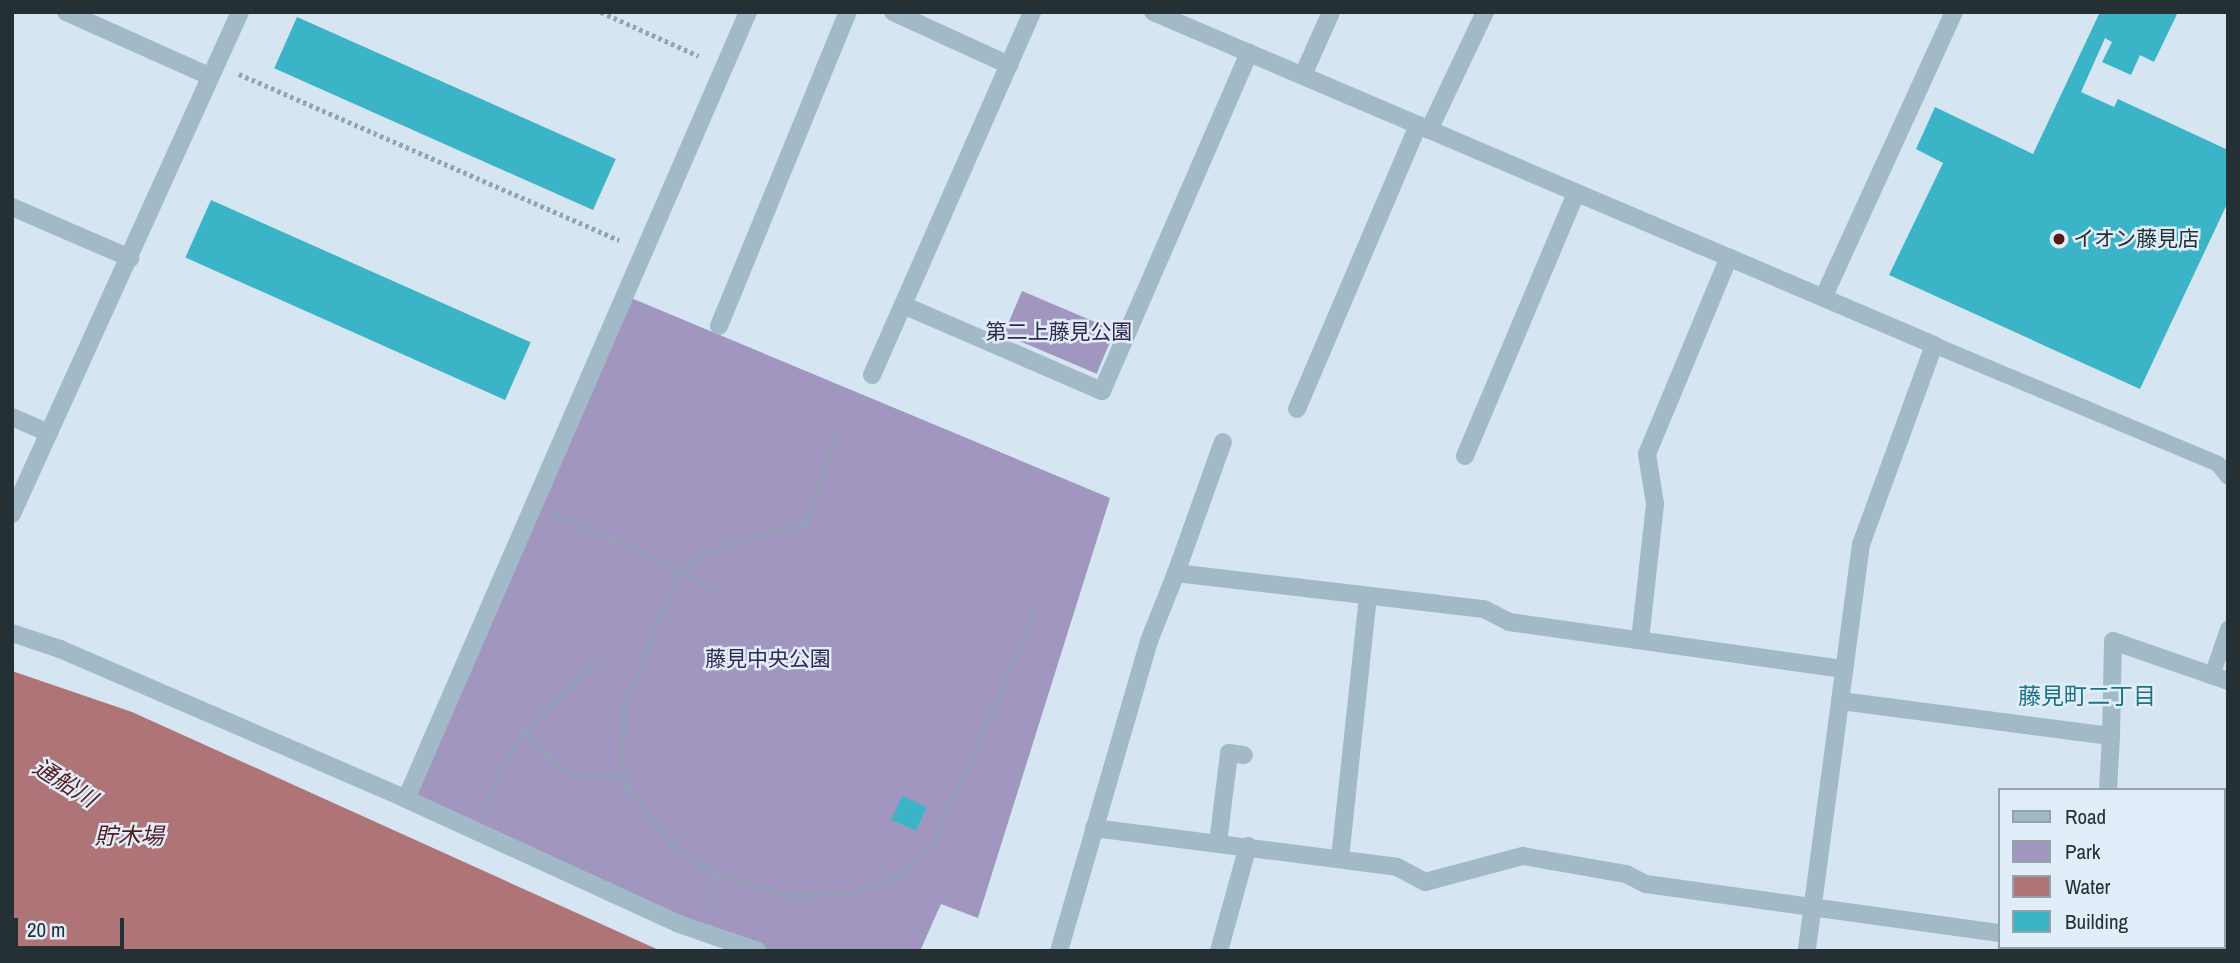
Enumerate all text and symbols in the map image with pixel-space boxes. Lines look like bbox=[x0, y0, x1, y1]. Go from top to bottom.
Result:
place label: イオン藤見店 bbox=[2073, 226, 2199, 252]
marker: イオン藤見店 bbox=[2051, 231, 2067, 247]
park label: 第二上藤見公園 bbox=[986, 319, 1132, 345]
park label: 藤見中央公園 bbox=[705, 646, 831, 672]
district label: 藤見町二丁目 bbox=[2018, 682, 2156, 710]
water label: 通船川 bbox=[28, 753, 102, 813]
legend bbox=[1998, 788, 2226, 949]
text: Road bbox=[2065, 802, 2106, 831]
water label: 貯木場 bbox=[95, 822, 163, 850]
text: Park bbox=[2065, 837, 2100, 866]
text: Water bbox=[2065, 872, 2110, 901]
scale bar bbox=[18, 904, 128, 948]
text: Building bbox=[2065, 907, 2128, 936]
text: 20 m bbox=[27, 915, 65, 944]

